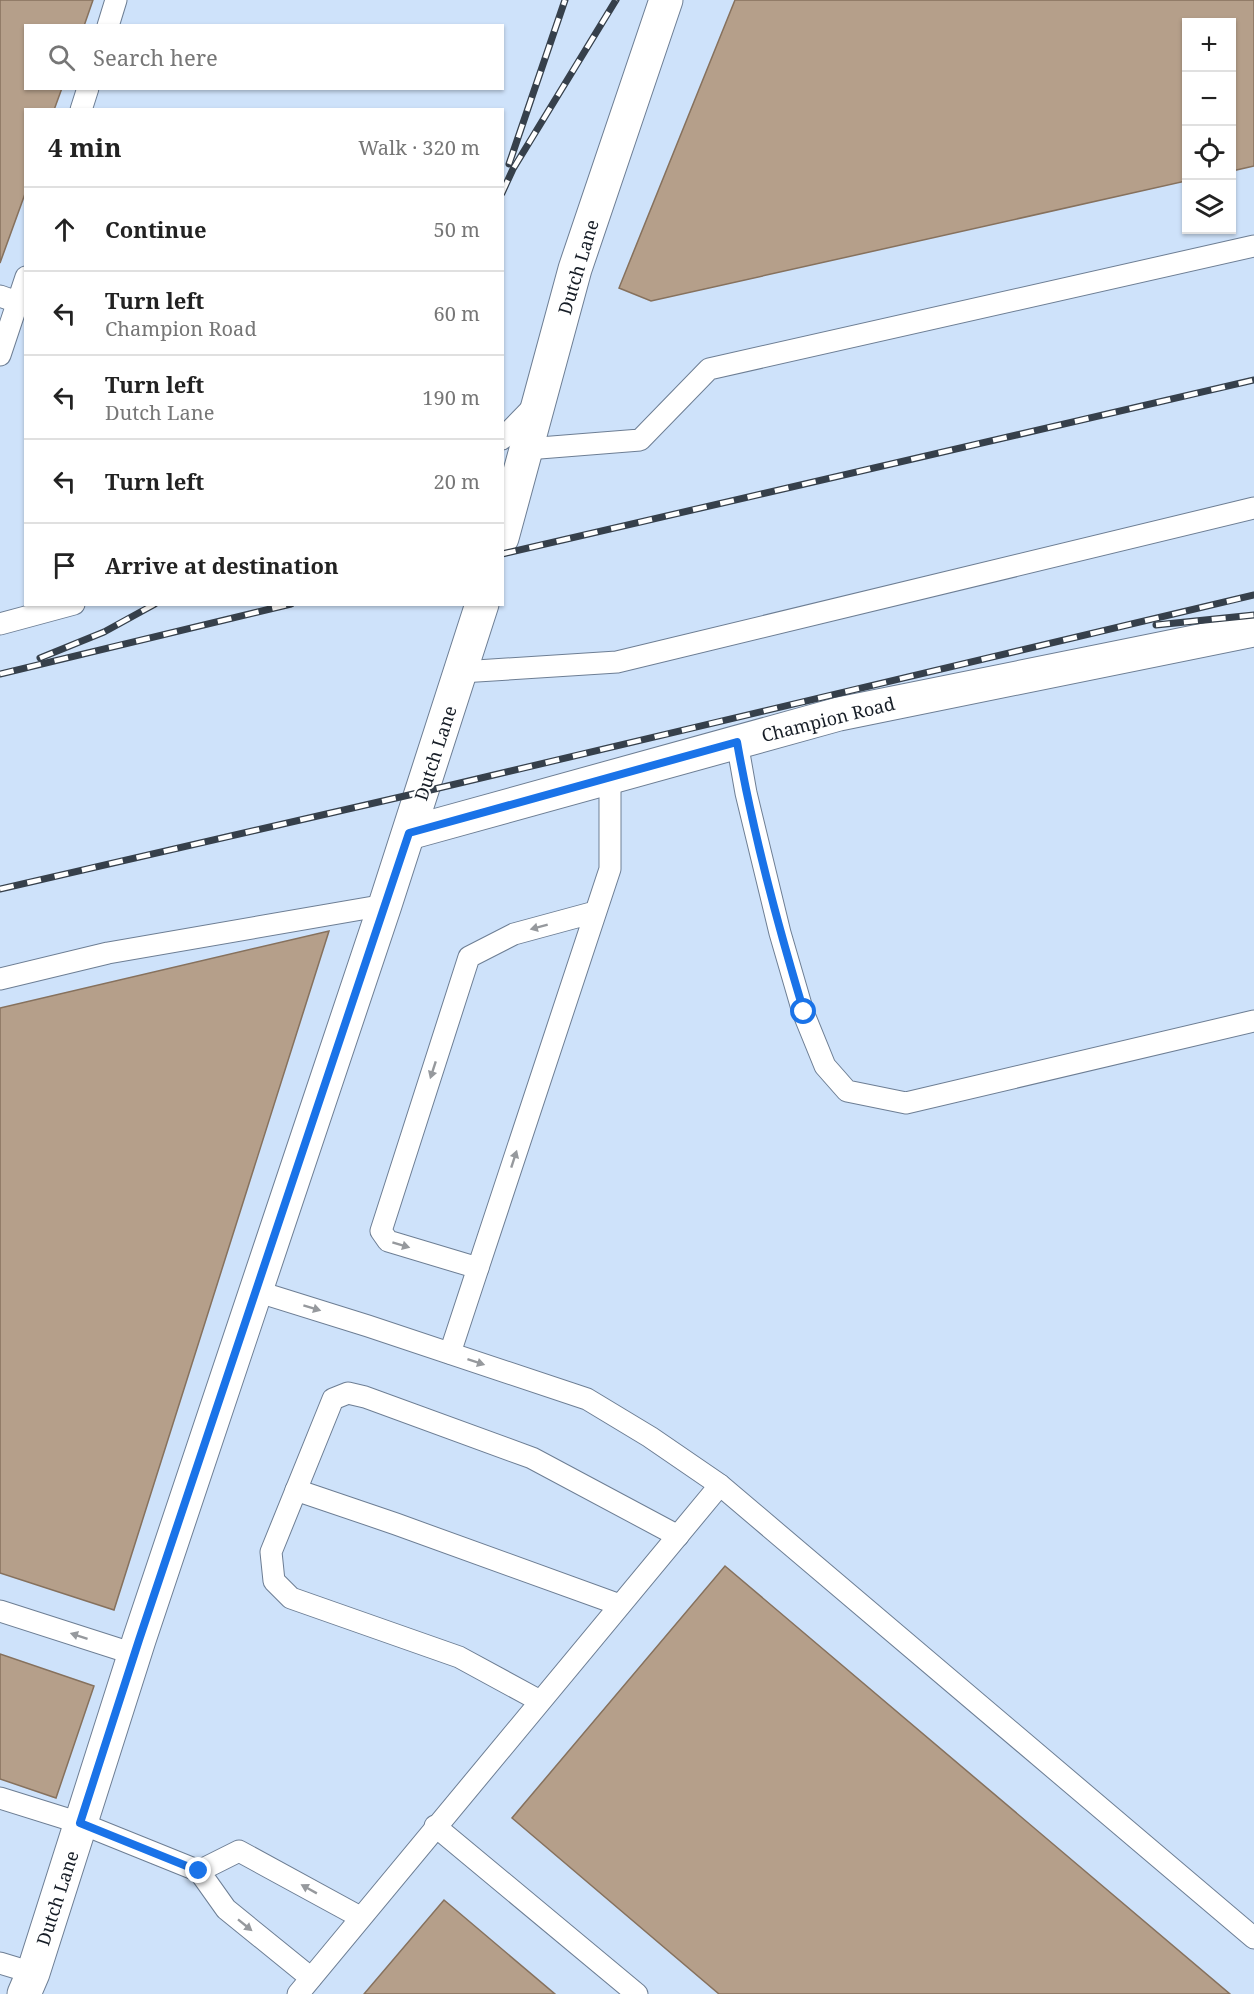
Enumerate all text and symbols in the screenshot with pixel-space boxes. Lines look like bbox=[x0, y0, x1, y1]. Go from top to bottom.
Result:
map controls bbox=[1182, 18, 1236, 234]
button: + bbox=[1182, 18, 1236, 72]
search box bbox=[24, 24, 504, 90]
icon: search bbox=[45, 41, 78, 74]
text: Search here bbox=[93, 42, 218, 72]
button: − bbox=[1182, 72, 1236, 126]
button: locate bbox=[1182, 126, 1236, 180]
text: 4 min bbox=[48, 129, 122, 165]
text: Walk · 320 m bbox=[358, 134, 480, 161]
button: layers bbox=[1182, 180, 1236, 234]
icon: ahead bbox=[48, 213, 81, 246]
text: Continue bbox=[105, 214, 207, 244]
text: 50 m bbox=[434, 216, 480, 243]
street label: Dutch Lane bbox=[552, 216, 604, 318]
text: Turn left bbox=[105, 285, 204, 315]
icon: left bbox=[48, 297, 81, 330]
text: 60 m bbox=[434, 300, 480, 327]
text: Champion Road bbox=[105, 315, 257, 342]
text: Turn left bbox=[105, 369, 204, 399]
icon: left bbox=[48, 381, 81, 414]
text: 190 m bbox=[422, 384, 480, 411]
text: Dutch Lane bbox=[105, 399, 214, 426]
icon: left bbox=[48, 465, 81, 498]
text: Turn left bbox=[105, 466, 204, 496]
text: 20 m bbox=[434, 468, 480, 495]
icon: arrive bbox=[48, 549, 81, 582]
text: Arrive at destination bbox=[105, 550, 339, 580]
street label: Champion Road bbox=[759, 691, 897, 747]
street label: Dutch Lane bbox=[408, 702, 462, 804]
one-way arrow bbox=[530, 923, 548, 932]
route start bbox=[790, 998, 816, 1024]
one-way arrow bbox=[427, 1061, 437, 1079]
one-way arrow bbox=[509, 1150, 519, 1168]
one-way arrow bbox=[392, 1241, 410, 1250]
one-way arrow bbox=[303, 1304, 321, 1313]
one-way arrow bbox=[467, 1358, 485, 1367]
one-way arrow bbox=[70, 1631, 88, 1640]
street label: Dutch Lane bbox=[30, 1847, 84, 1949]
route end bbox=[185, 1857, 211, 1883]
one-way arrow bbox=[300, 1884, 317, 1894]
one-way arrow bbox=[237, 1918, 253, 1931]

